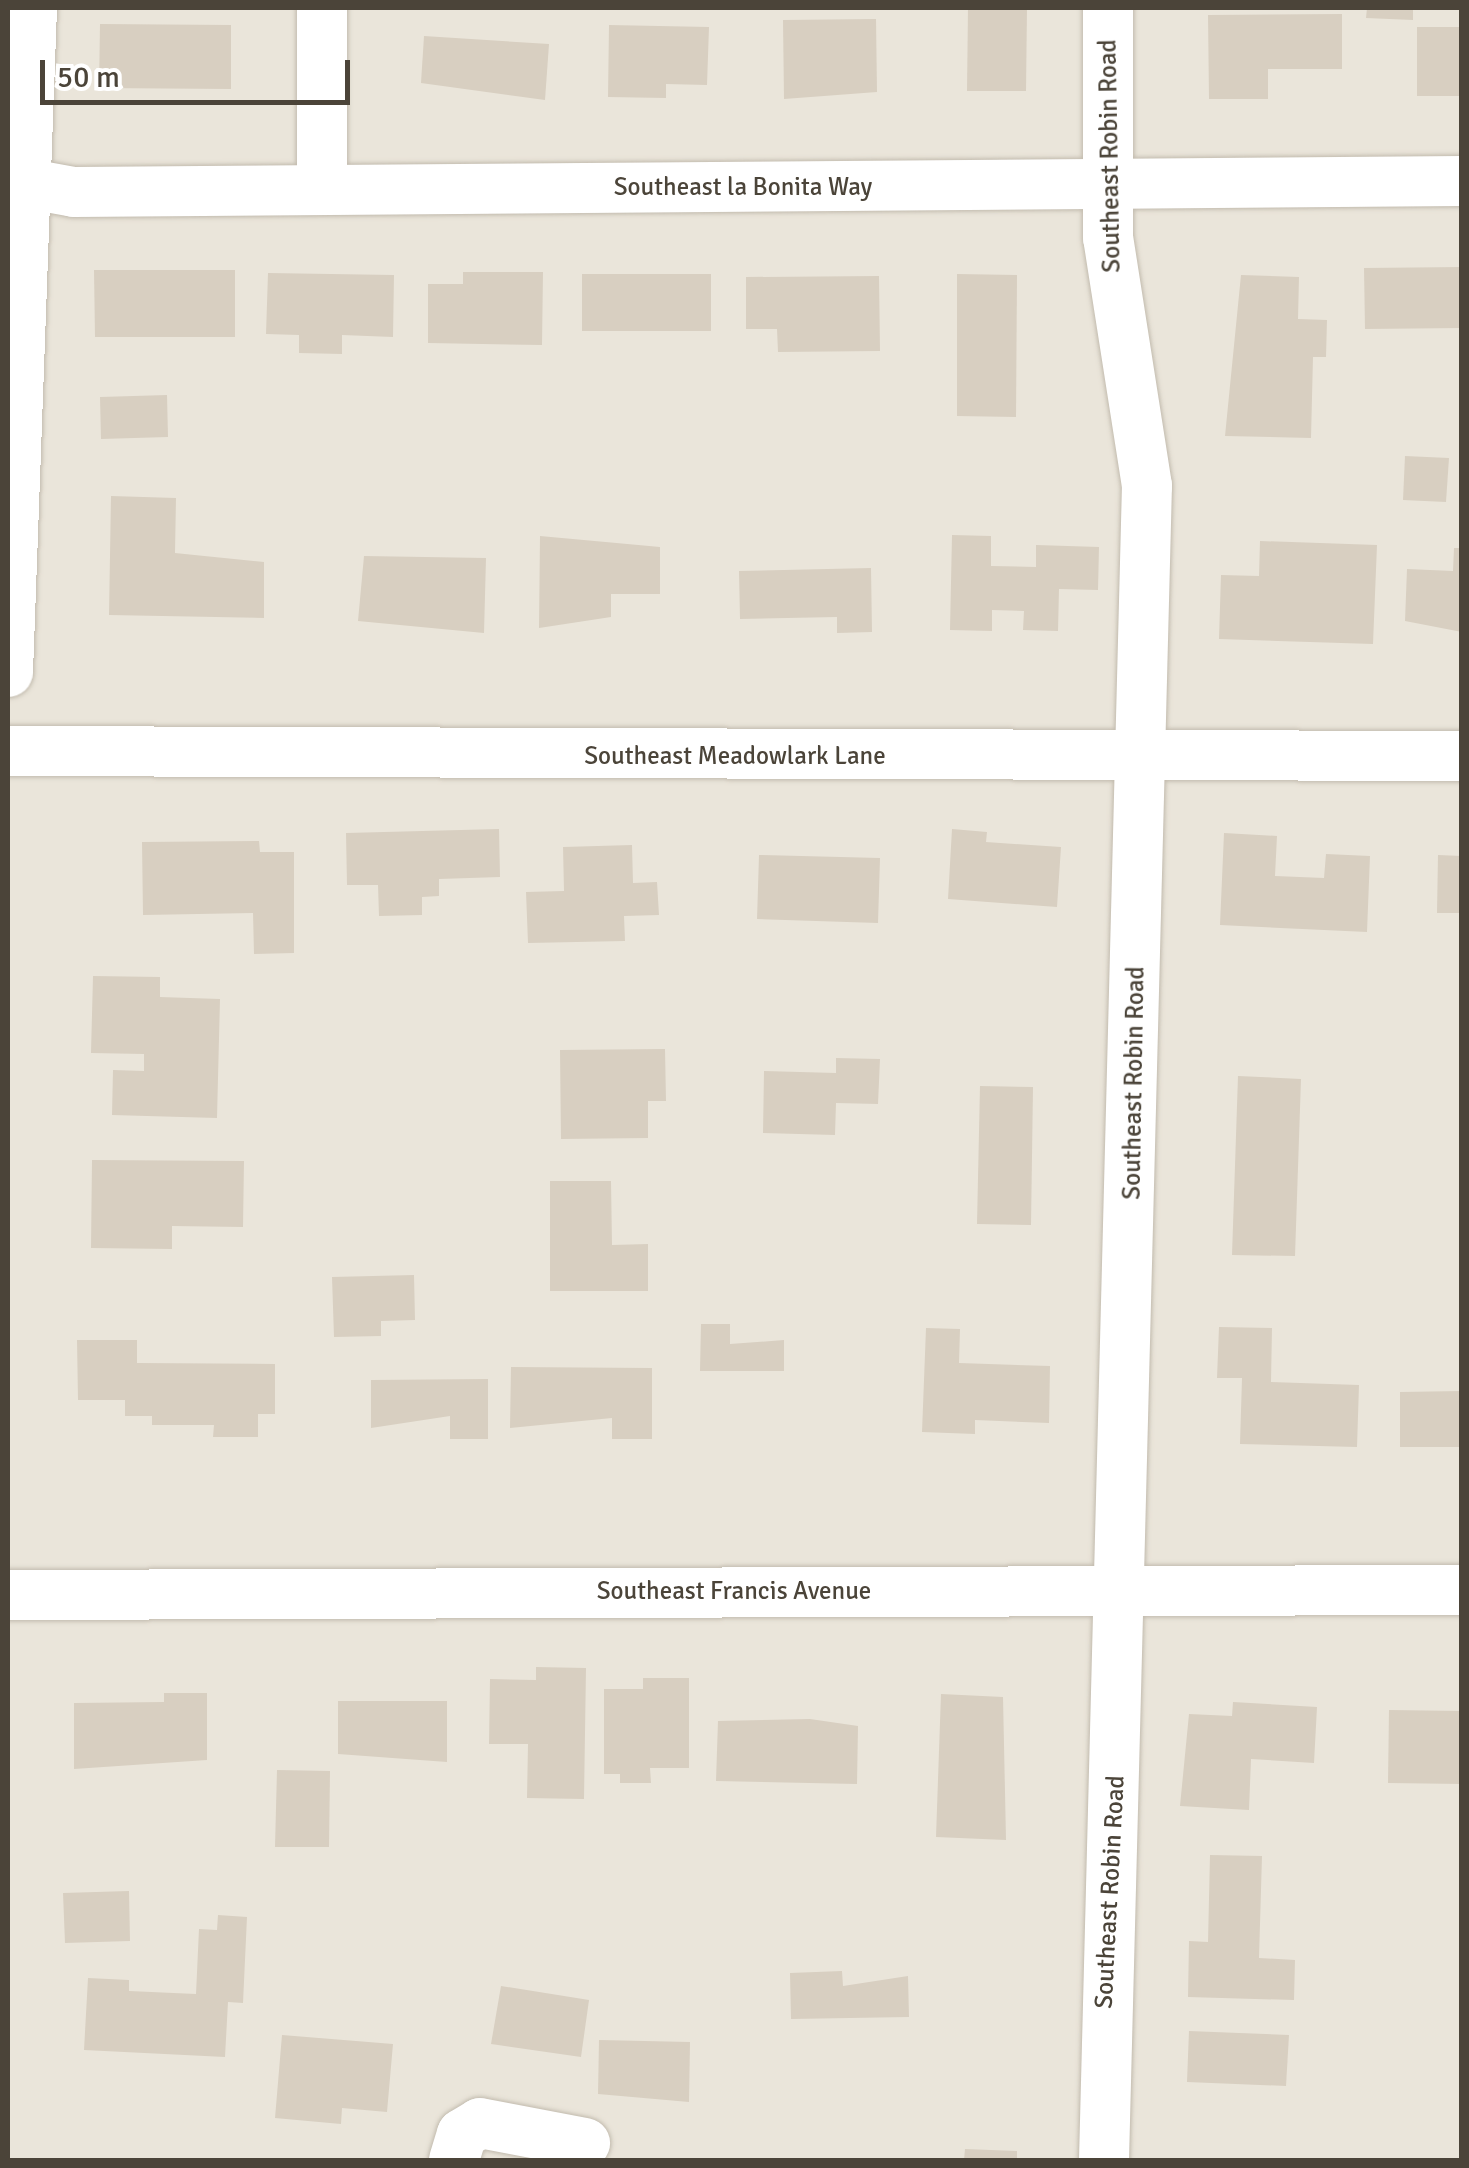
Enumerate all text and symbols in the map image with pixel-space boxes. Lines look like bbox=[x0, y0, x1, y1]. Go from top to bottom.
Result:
street label: Southeast Robin Road bbox=[1093, 39, 1127, 273]
scale bar bbox=[45, 40, 355, 102]
text: 50 m bbox=[57, 59, 120, 96]
street label: Southeast la Bonita Way bbox=[614, 172, 872, 202]
street label: Southeast Meadowlark Lane bbox=[584, 741, 886, 771]
street label: Southeast Robin Road bbox=[1117, 966, 1151, 1200]
street label: Southeast Francis Avenue bbox=[597, 1576, 871, 1606]
street label: Southeast Robin Road bbox=[1089, 1775, 1131, 2009]

